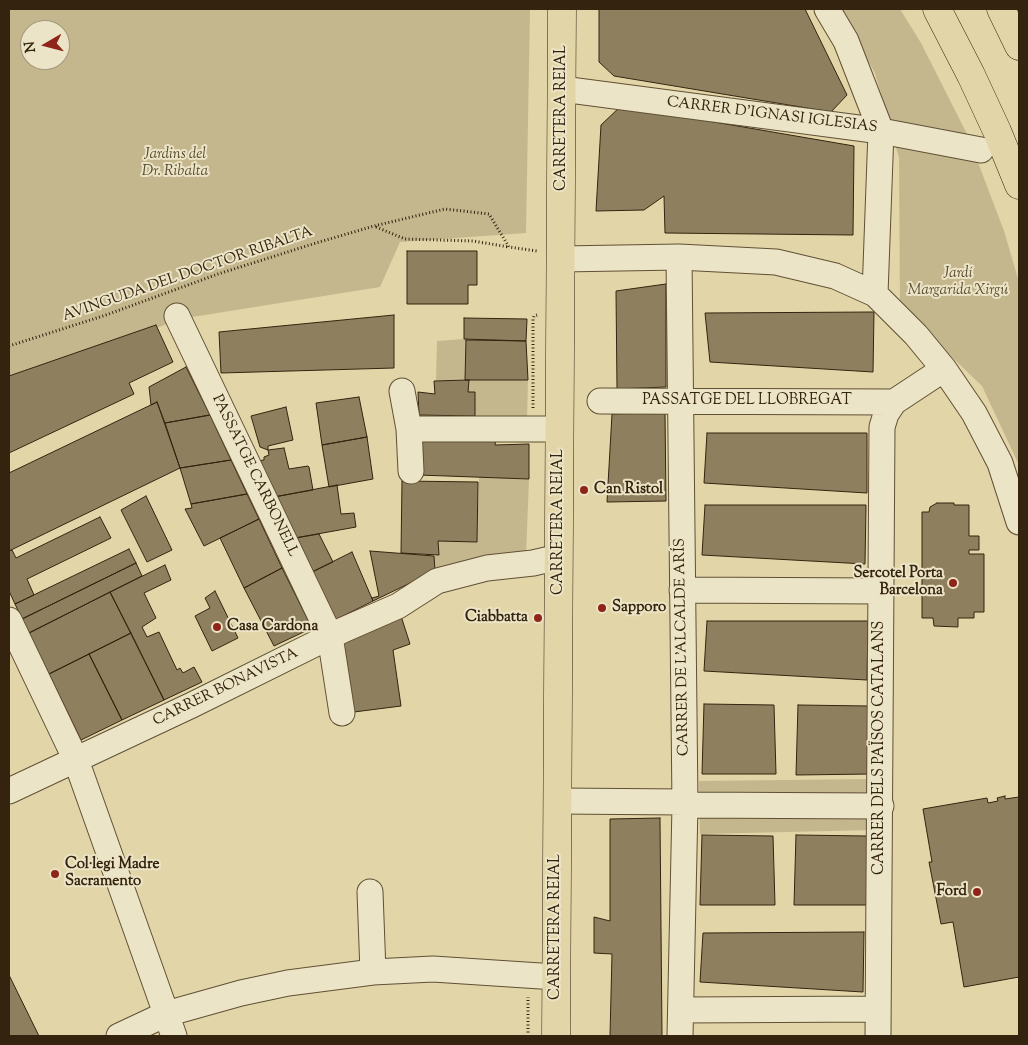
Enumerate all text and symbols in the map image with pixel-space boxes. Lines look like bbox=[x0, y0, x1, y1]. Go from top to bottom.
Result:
north arrow bbox=[20, 20, 70, 70]
text: N bbox=[20, 40, 42, 54]
street label: CARRETERA REIAL bbox=[553, 45, 571, 191]
street label: CARRER D'IGNASI IGLESIAS bbox=[666, 94, 878, 138]
park label: Jardins del Dr. Ribalta bbox=[142, 146, 208, 181]
street label: AVINGUDA DEL DOCTOR RIBALTA bbox=[61, 224, 315, 326]
park label: Jardí Margarida Xirgú bbox=[908, 265, 1008, 300]
street label: PASSATGE CARBONELL bbox=[207, 392, 301, 560]
street label: PASSATGE DEL LLOBREGAT bbox=[642, 392, 852, 410]
street label: CARRETERA REIAL bbox=[550, 449, 568, 595]
place label: Can Ristol bbox=[594, 481, 663, 499]
marker: Can Ristol bbox=[578, 484, 590, 496]
street label: CARRER DE L'ALCALDE ARÍS bbox=[672, 538, 694, 756]
place label: Sercotel Porta Barcelona bbox=[853, 565, 943, 600]
marker: Sercotel Porta Barcelona bbox=[947, 577, 959, 589]
place label: Sapporo bbox=[612, 599, 666, 617]
marker: Sapporo bbox=[596, 602, 608, 614]
place label: Ciabbatta bbox=[465, 609, 528, 627]
marker: Ciabbatta bbox=[532, 612, 544, 624]
place label: Casa Cardona bbox=[227, 618, 318, 636]
marker: Casa Cardona bbox=[211, 621, 223, 633]
street label: CARRER DELS PAÏSOS CATALANS bbox=[871, 621, 889, 875]
street label: CARRER BONAVISTA bbox=[150, 645, 302, 731]
street label: CARRETERA REIAL bbox=[547, 854, 565, 1000]
place label: Col·legi Madre Sacramento bbox=[65, 856, 160, 891]
marker: Col·legi Madre Sacramento bbox=[49, 868, 61, 880]
place label: Ford bbox=[937, 883, 967, 901]
marker: Ford bbox=[971, 886, 983, 898]

